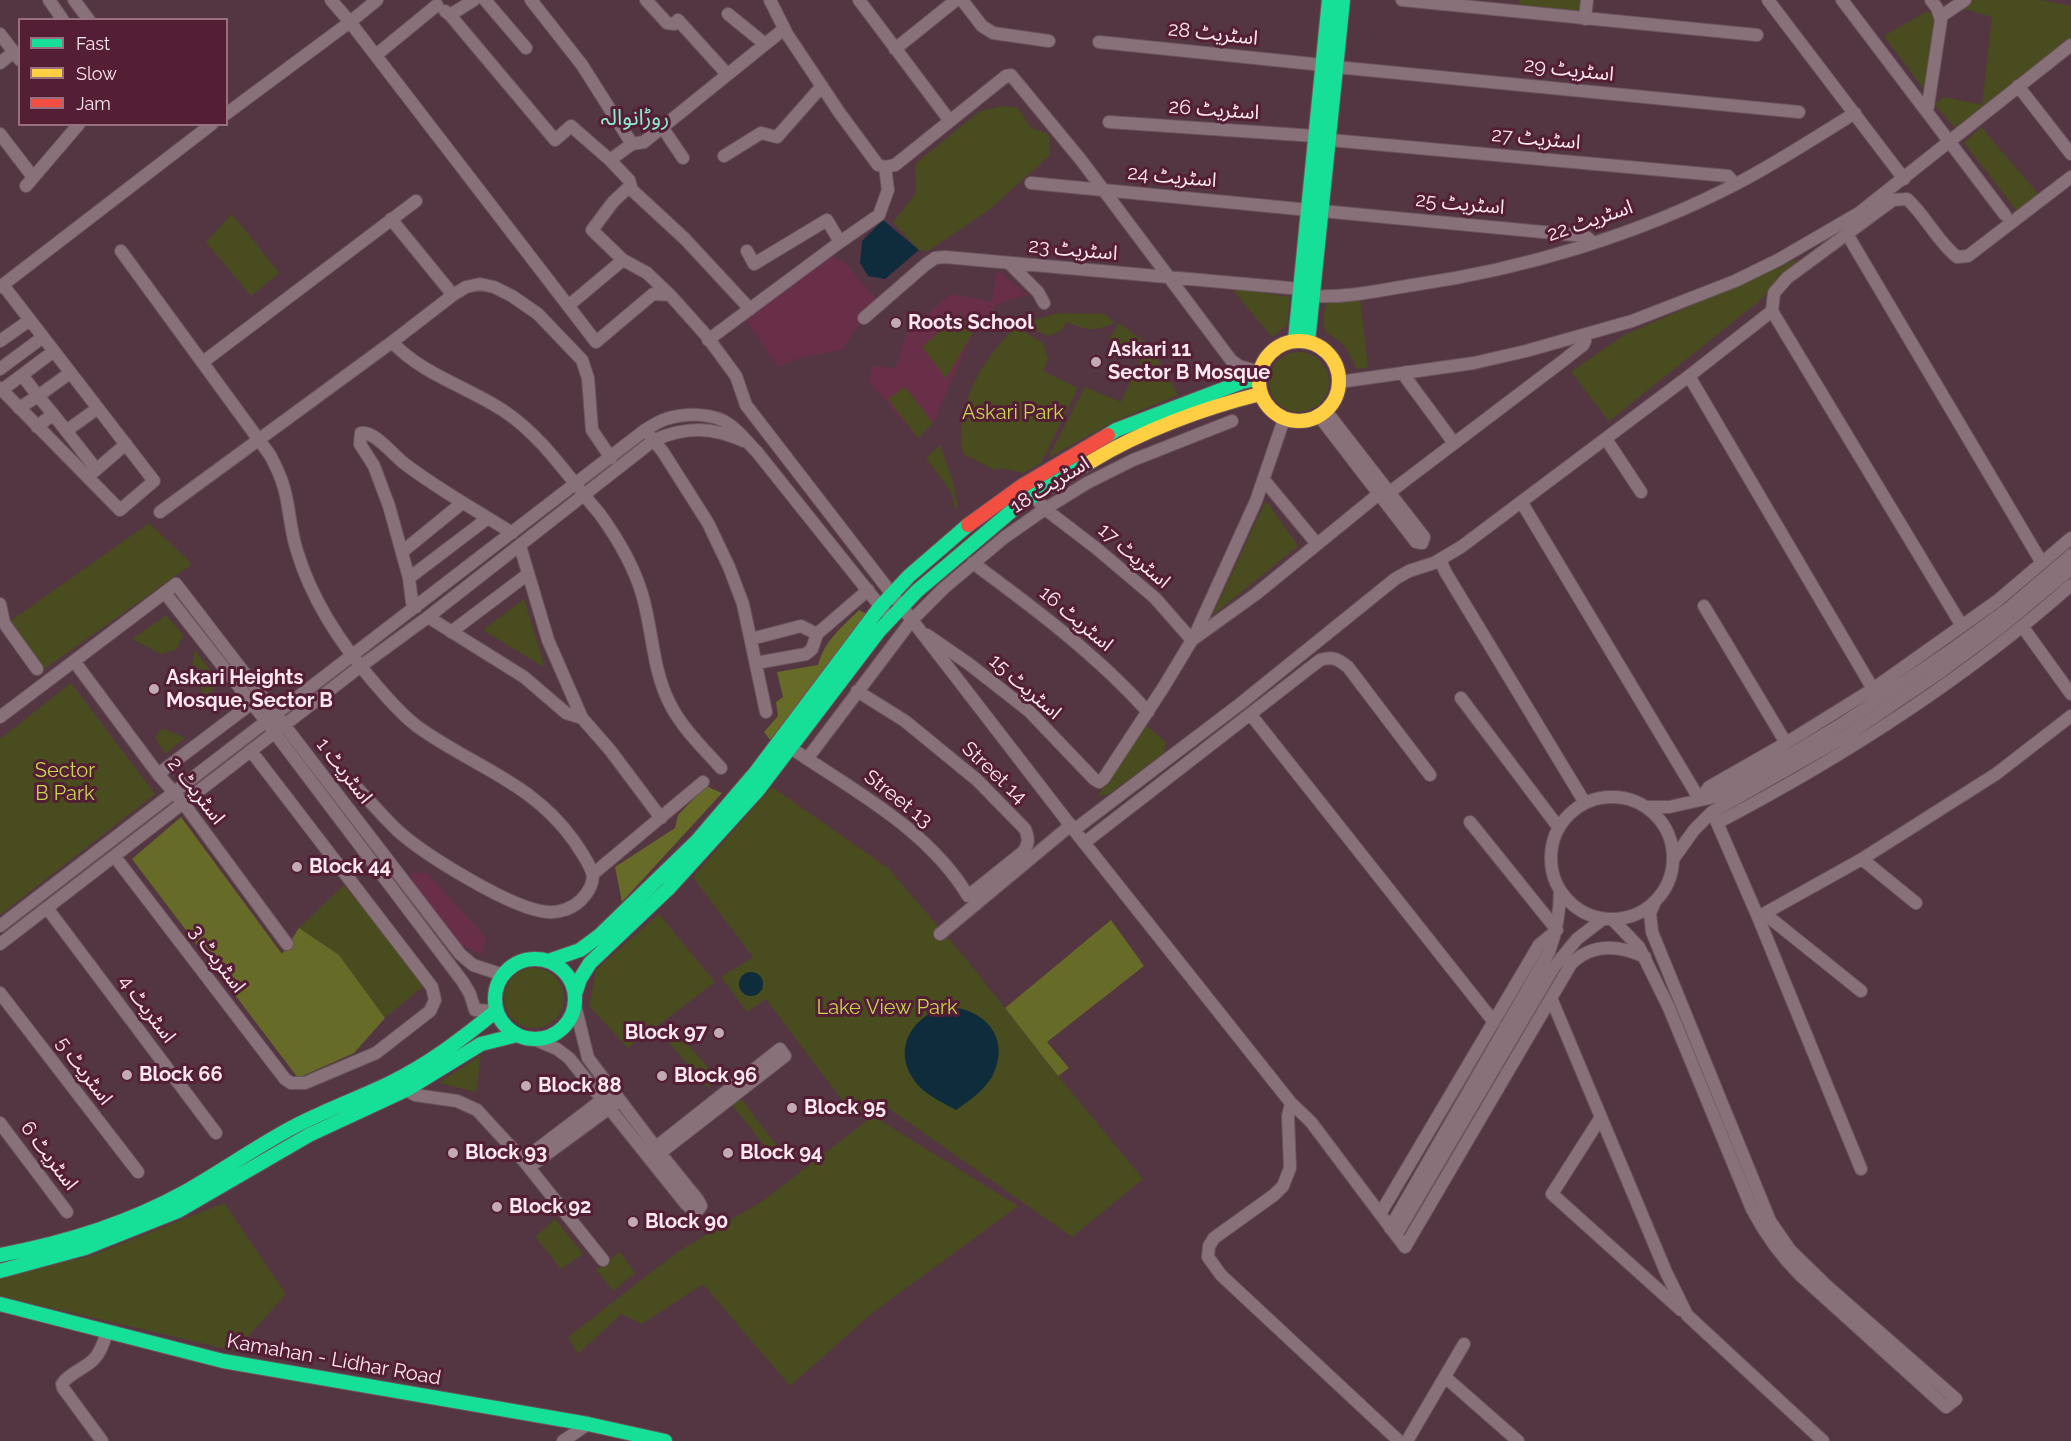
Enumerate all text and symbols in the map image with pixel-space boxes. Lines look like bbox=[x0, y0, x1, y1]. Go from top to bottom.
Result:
street label: اسٹریٹ 28 bbox=[1167, 17, 1259, 51]
legend bbox=[18, 18, 228, 126]
text: Fast bbox=[76, 33, 110, 54]
street label: اسٹریٹ 29 bbox=[1523, 53, 1615, 87]
text: Slow bbox=[76, 63, 117, 84]
text: Jam bbox=[76, 93, 111, 114]
street label: اسٹریٹ 26 bbox=[1168, 95, 1260, 125]
district label: روڑانوالہ bbox=[601, 105, 669, 131]
street label: اسٹریٹ 27 bbox=[1490, 123, 1582, 155]
street label: اسٹریٹ 24 bbox=[1126, 161, 1218, 193]
street label: اسٹریٹ 25 bbox=[1414, 188, 1506, 220]
street label: اسٹریٹ 22 bbox=[1544, 195, 1636, 247]
street label: اسٹریٹ 23 bbox=[1027, 234, 1119, 266]
place label: Roots School bbox=[908, 311, 1034, 335]
marker: Roots School bbox=[889, 316, 903, 330]
place label: Askari 11 Sector B Mosque bbox=[1108, 338, 1270, 385]
marker: Askari 11 Sector B Mosque bbox=[1089, 355, 1103, 369]
park label: Askari Park bbox=[962, 401, 1064, 425]
street label: اسٹریٹ 18 bbox=[1006, 451, 1094, 519]
street label: اسٹریٹ 17 bbox=[1093, 518, 1175, 594]
street label: اسٹریٹ 16 bbox=[1034, 581, 1118, 657]
street label: اسٹریٹ 15 bbox=[984, 649, 1066, 725]
place label: Askari Heights Mosque, Sector B bbox=[166, 666, 333, 713]
marker: Askari Heights Mosque, Sector B bbox=[147, 682, 161, 696]
street label: اسٹریٹ 1 bbox=[311, 733, 377, 809]
street label: Street 14 bbox=[957, 737, 1031, 809]
street label: اسٹریٹ 2 bbox=[162, 753, 230, 829]
park label: Sector B Park bbox=[35, 759, 95, 806]
street label: Street 13 bbox=[859, 765, 937, 833]
place label: Block 44 bbox=[309, 855, 391, 879]
marker: Block 44 bbox=[290, 860, 304, 874]
street label: اسٹریٹ 3 bbox=[184, 920, 250, 998]
street label: اسٹریٹ 4 bbox=[114, 970, 180, 1048]
park label: Lake View Park bbox=[816, 996, 958, 1020]
place label: Block 97 bbox=[625, 1021, 707, 1045]
marker: Block 97 bbox=[712, 1026, 726, 1040]
street label: اسٹریٹ 5 bbox=[51, 1032, 117, 1110]
place label: Block 66 bbox=[139, 1063, 223, 1087]
place label: Block 96 bbox=[674, 1064, 757, 1088]
marker: Block 66 bbox=[120, 1068, 134, 1082]
marker: Block 96 bbox=[655, 1069, 669, 1083]
place label: Block 88 bbox=[538, 1074, 621, 1098]
marker: Block 88 bbox=[519, 1079, 533, 1093]
place label: Block 95 bbox=[804, 1096, 886, 1120]
marker: Block 95 bbox=[785, 1101, 799, 1115]
street label: اسٹریٹ 6 bbox=[15, 1117, 83, 1195]
place label: Block 93 bbox=[465, 1141, 547, 1165]
place label: Block 94 bbox=[740, 1141, 822, 1165]
marker: Block 93 bbox=[446, 1146, 460, 1160]
marker: Block 94 bbox=[721, 1146, 735, 1160]
place label: Block 92 bbox=[509, 1195, 591, 1219]
marker: Block 92 bbox=[490, 1200, 504, 1214]
place label: Block 90 bbox=[645, 1210, 728, 1234]
marker: Block 90 bbox=[626, 1215, 640, 1229]
street label: Kamahan - Lidhar Road bbox=[225, 1329, 443, 1391]

